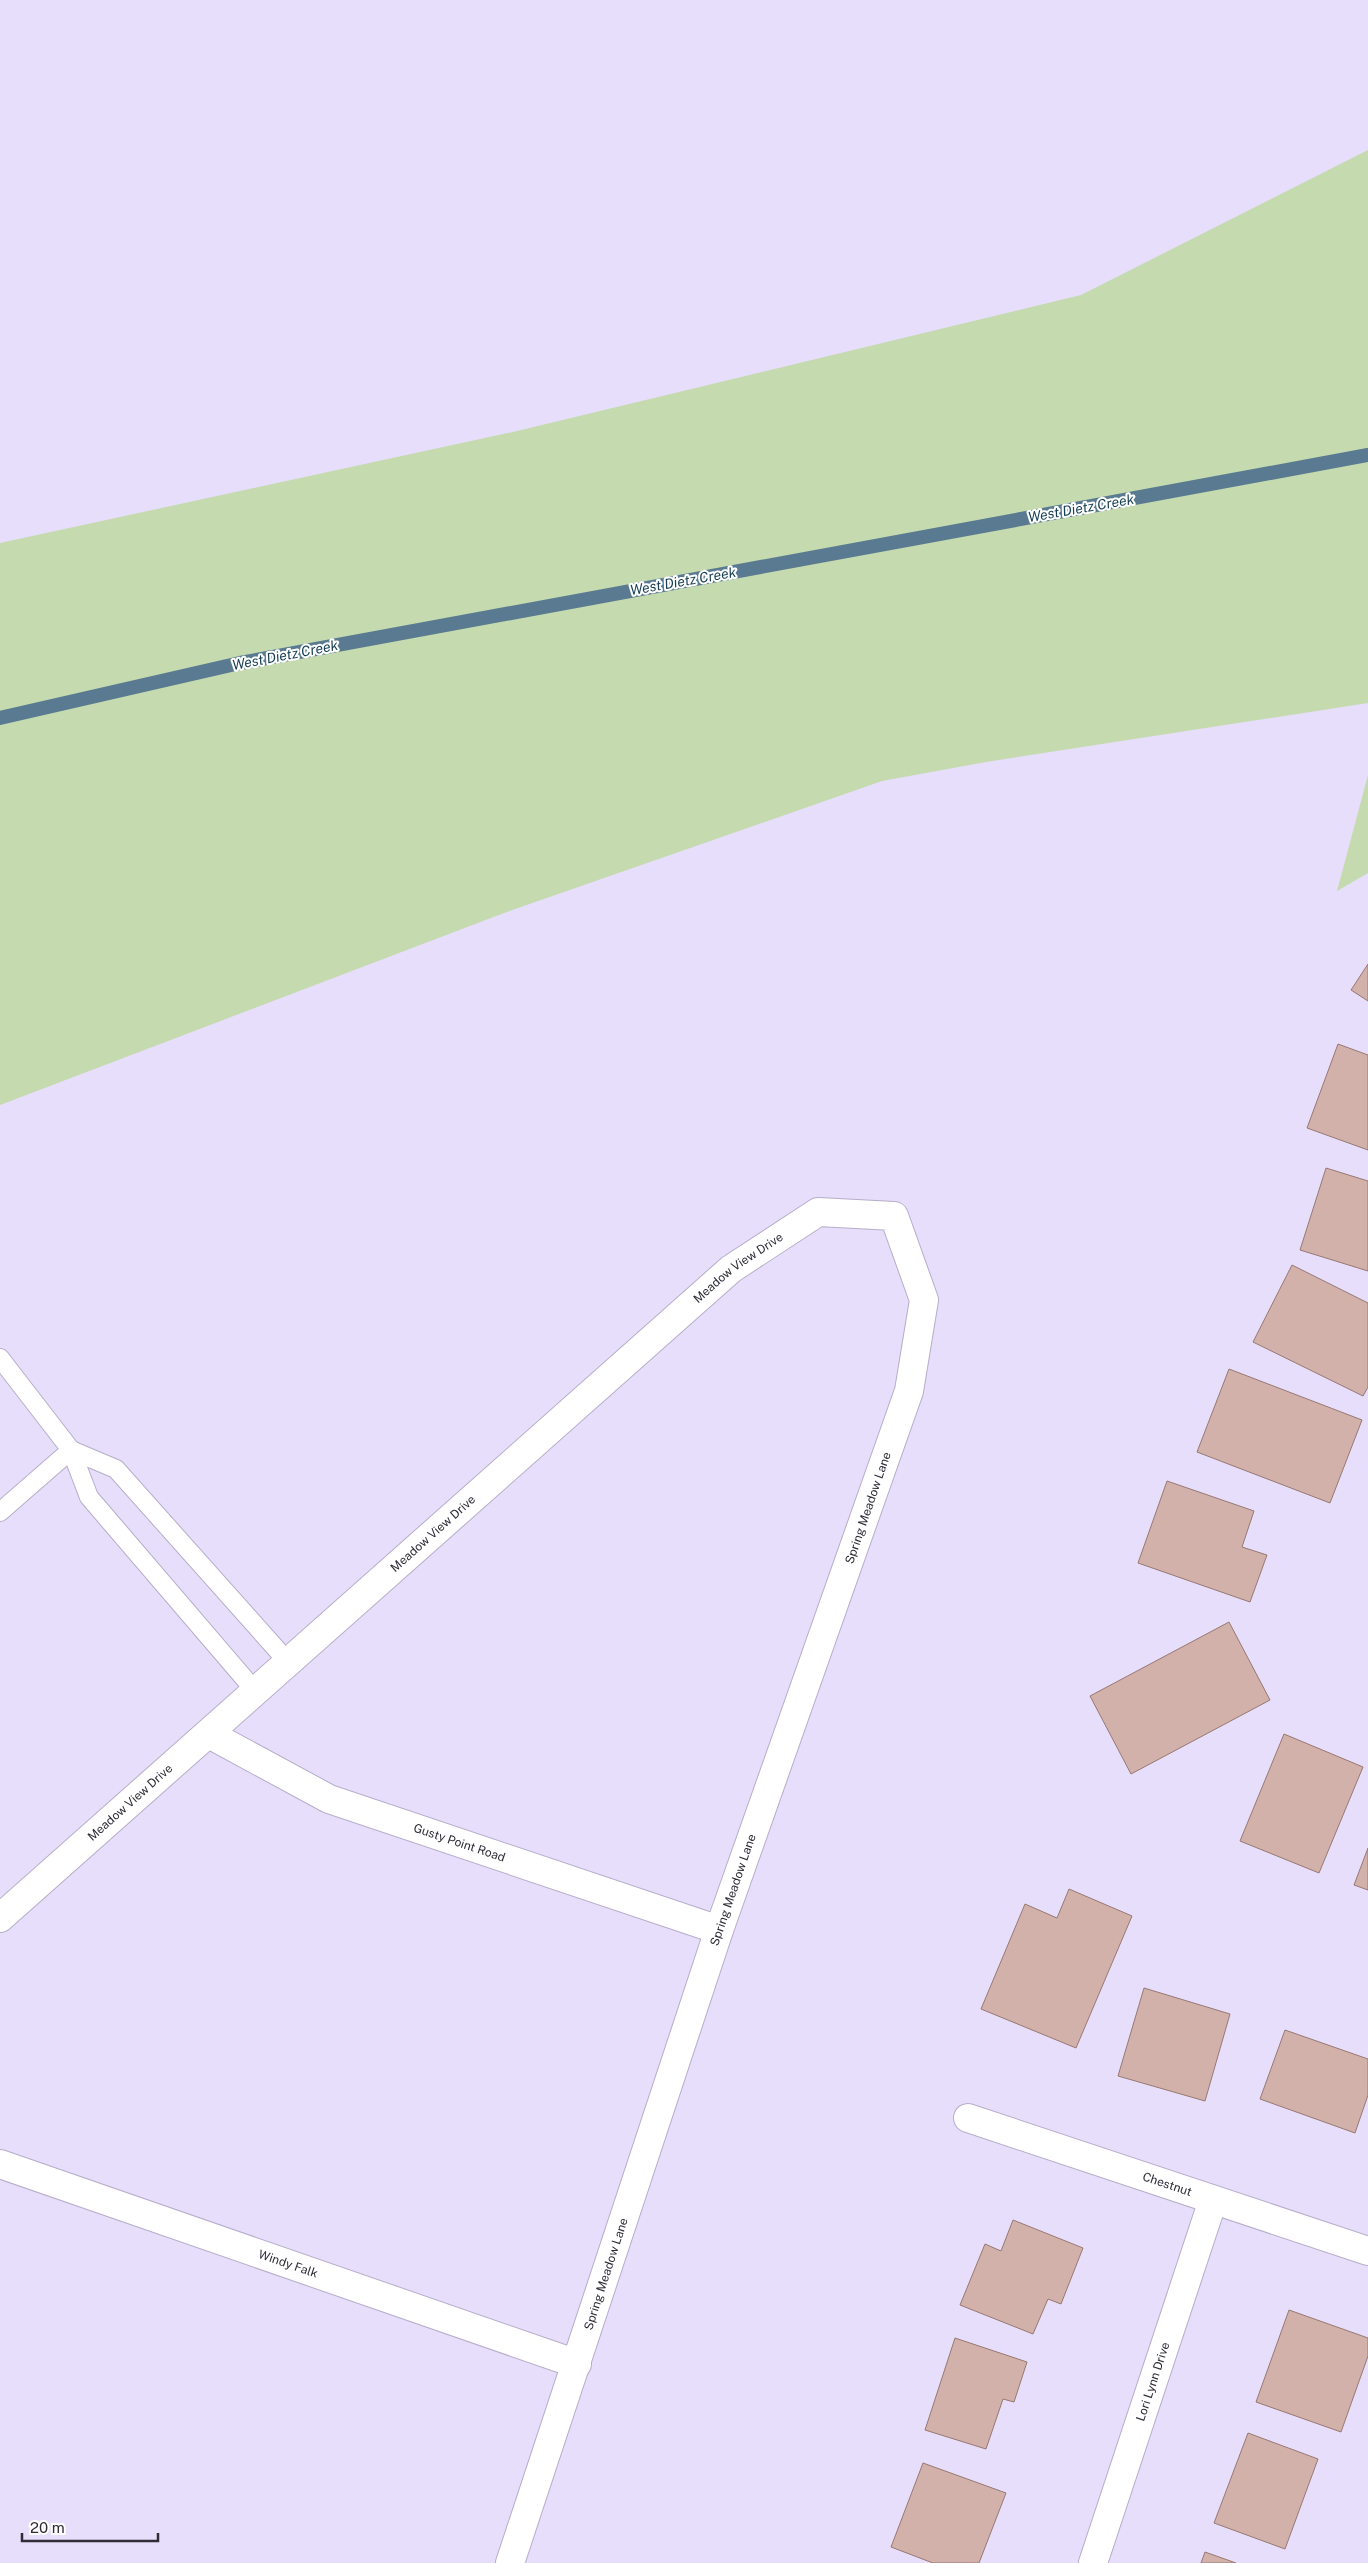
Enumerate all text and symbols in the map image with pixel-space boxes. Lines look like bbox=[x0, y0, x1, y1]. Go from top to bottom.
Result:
water label: West Dietz Creek bbox=[1027, 491, 1136, 525]
water label: West Dietz Creek bbox=[629, 564, 738, 598]
water label: West Dietz Creek bbox=[231, 637, 340, 673]
street label: Meadow View Drive bbox=[691, 1230, 786, 1306]
street label: Spring Meadow Lane bbox=[842, 1450, 894, 1566]
street label: Meadow View Drive bbox=[388, 1492, 478, 1575]
street label: Meadow View Drive bbox=[85, 1761, 176, 1844]
street label: Gusty Point Road bbox=[412, 1821, 507, 1865]
street label: Spring Meadow Lane bbox=[707, 1832, 759, 1948]
street label: Chestnut bbox=[1141, 2170, 1194, 2199]
street label: Spring Meadow Lane bbox=[581, 2216, 631, 2332]
street label: Windy Falk bbox=[257, 2247, 320, 2281]
street label: Lori Lynn Drive bbox=[1133, 2340, 1173, 2423]
scale bar bbox=[22, 2510, 159, 2542]
text: 20 m bbox=[30, 2519, 65, 2536]

